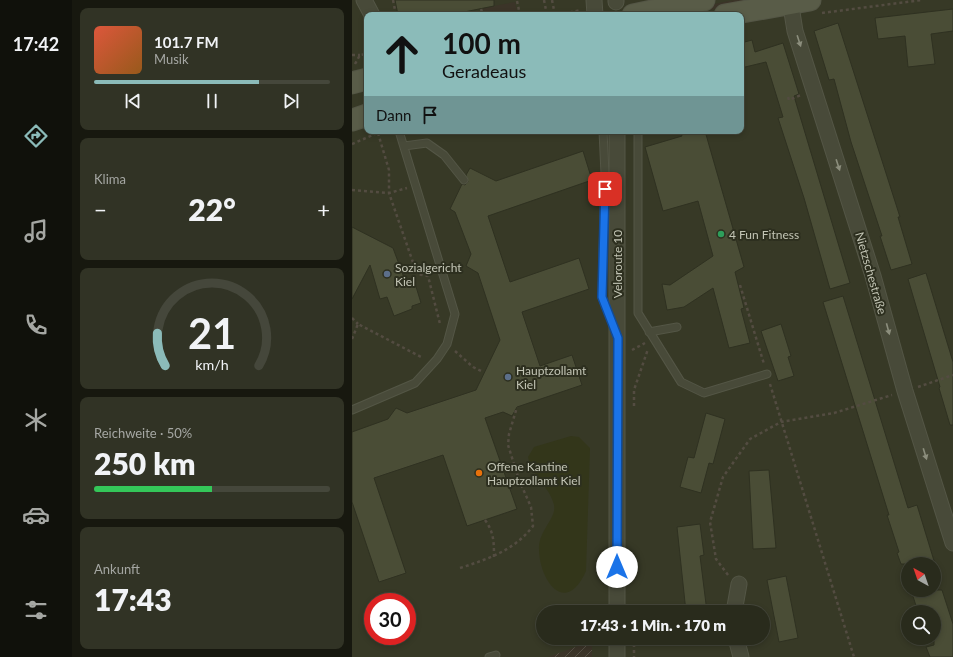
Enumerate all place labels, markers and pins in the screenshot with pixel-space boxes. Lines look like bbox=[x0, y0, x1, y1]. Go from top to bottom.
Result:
pin bbox=[588, 172, 622, 206]
place label: 4 Fun Fitness bbox=[729, 227, 799, 242]
marker: 4 Fun Fitness bbox=[716, 229, 726, 239]
place label: Sozialgericht Kiel bbox=[395, 260, 462, 289]
marker: Sozialgericht Kiel bbox=[382, 269, 392, 279]
place label: Hauptzollamt Kiel bbox=[516, 363, 587, 392]
marker: Hauptzollamt Kiel bbox=[503, 372, 513, 382]
place label: Offene Kantine Hauptzollamt Kiel bbox=[487, 459, 581, 488]
marker: Offene Kantine Hauptzollamt Kiel bbox=[474, 468, 484, 478]

